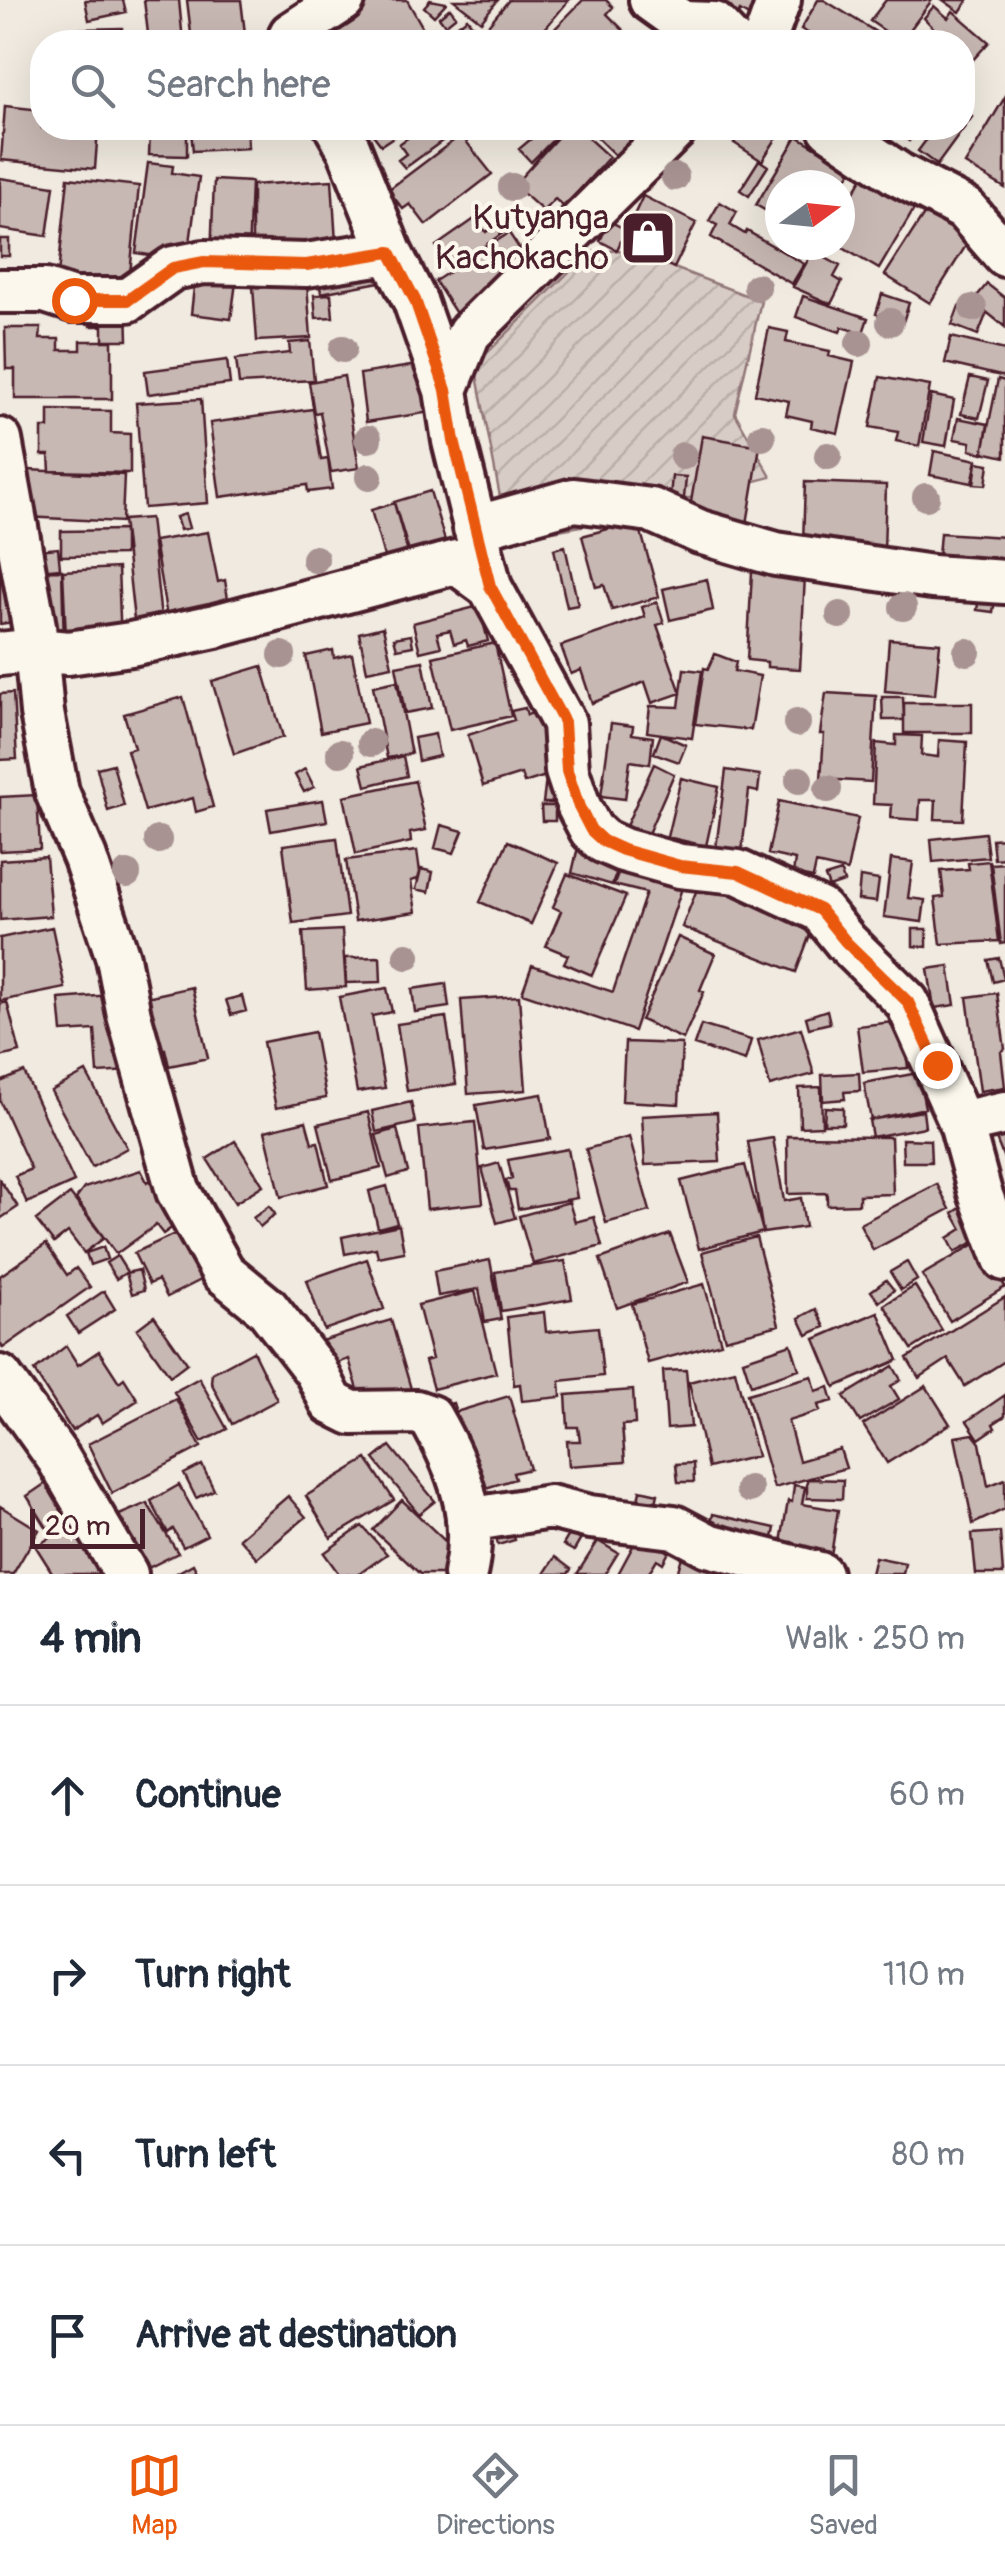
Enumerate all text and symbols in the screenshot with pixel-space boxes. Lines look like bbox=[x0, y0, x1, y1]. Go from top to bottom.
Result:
search box bbox=[30, 30, 975, 140]
icon: search bbox=[65, 58, 120, 113]
text: Search here bbox=[145, 61, 331, 109]
north arrow bbox=[765, 170, 855, 260]
place label: Kutyanga Kachokacho bbox=[435, 196, 609, 280]
shop icon: Kutyanga Kachokacho bbox=[618, 208, 678, 268]
route start bbox=[52, 278, 98, 324]
route end bbox=[915, 1043, 961, 1089]
scale bar bbox=[30, 1504, 145, 1548]
text: 20 m bbox=[45, 1509, 111, 1544]
text: 4 min bbox=[40, 1613, 142, 1665]
text: Walk · 250 m bbox=[785, 1619, 965, 1659]
icon: ahead bbox=[40, 1768, 95, 1823]
text: Continue bbox=[135, 1771, 281, 1819]
text: 60 m bbox=[889, 1775, 965, 1815]
icon: right bbox=[40, 1948, 95, 2003]
text: Turn right bbox=[135, 1951, 290, 1999]
text: 110 m bbox=[883, 1955, 965, 1995]
icon: left bbox=[40, 2128, 95, 2183]
text: Turn left bbox=[135, 2131, 276, 2179]
text: 80 m bbox=[892, 2135, 965, 2175]
icon: arrive bbox=[40, 2308, 95, 2363]
text: Arrive at destination bbox=[135, 2311, 457, 2359]
tab: Map bbox=[127, 2448, 182, 2543]
tab: Directions bbox=[436, 2448, 555, 2543]
tab: Saved bbox=[809, 2448, 878, 2543]

